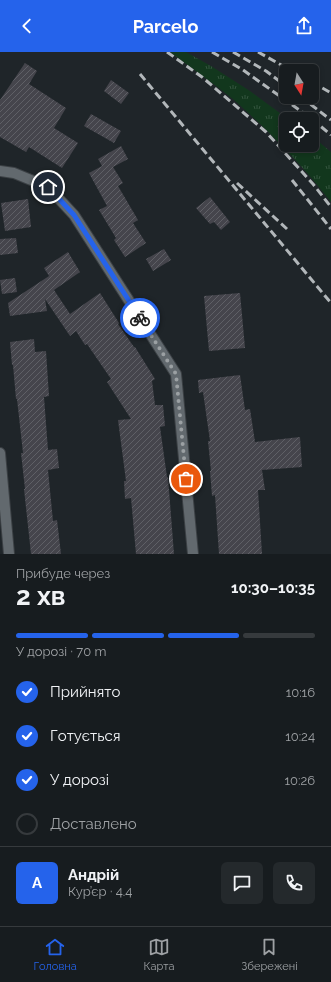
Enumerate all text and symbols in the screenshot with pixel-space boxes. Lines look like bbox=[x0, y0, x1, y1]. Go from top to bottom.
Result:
icon: back bbox=[16, 15, 38, 37]
icon: share bbox=[293, 15, 315, 37]
text: Parcelo bbox=[133, 16, 198, 37]
north arrow bbox=[279, 64, 319, 104]
map controls bbox=[279, 64, 319, 152]
button: locate bbox=[279, 112, 319, 152]
pin bbox=[31, 170, 65, 204]
icon: home bbox=[37, 176, 59, 198]
courier bbox=[120, 298, 160, 338]
icon: bike bbox=[129, 307, 151, 329]
pin bbox=[169, 462, 203, 496]
icon: bag bbox=[175, 468, 197, 490]
text: Прибуде через bbox=[16, 566, 110, 581]
text: 10:30–10:35 bbox=[231, 579, 315, 597]
text: 2 хв bbox=[16, 581, 65, 611]
text: У дорозі · 70 m bbox=[16, 644, 106, 659]
icon: check bbox=[16, 681, 38, 703]
text: Прийнято bbox=[50, 683, 120, 701]
text: 10:16 bbox=[286, 685, 315, 700]
icon: check bbox=[16, 725, 38, 747]
text: Готується bbox=[50, 727, 120, 745]
text: 10:24 bbox=[285, 729, 315, 744]
icon: check bbox=[16, 769, 38, 791]
text: У дорозі bbox=[50, 771, 109, 789]
text: 10:26 bbox=[284, 773, 315, 788]
text: Доставлено bbox=[50, 815, 137, 833]
button: chat bbox=[221, 862, 263, 904]
button: phone bbox=[273, 862, 315, 904]
text: Андрій bbox=[68, 866, 119, 884]
text: А bbox=[32, 874, 42, 892]
text: Кур’єр · 4.4 bbox=[68, 884, 132, 899]
tab: Головна bbox=[33, 936, 77, 973]
tab: Карта bbox=[144, 936, 174, 973]
tab: Збережені bbox=[241, 936, 298, 973]

